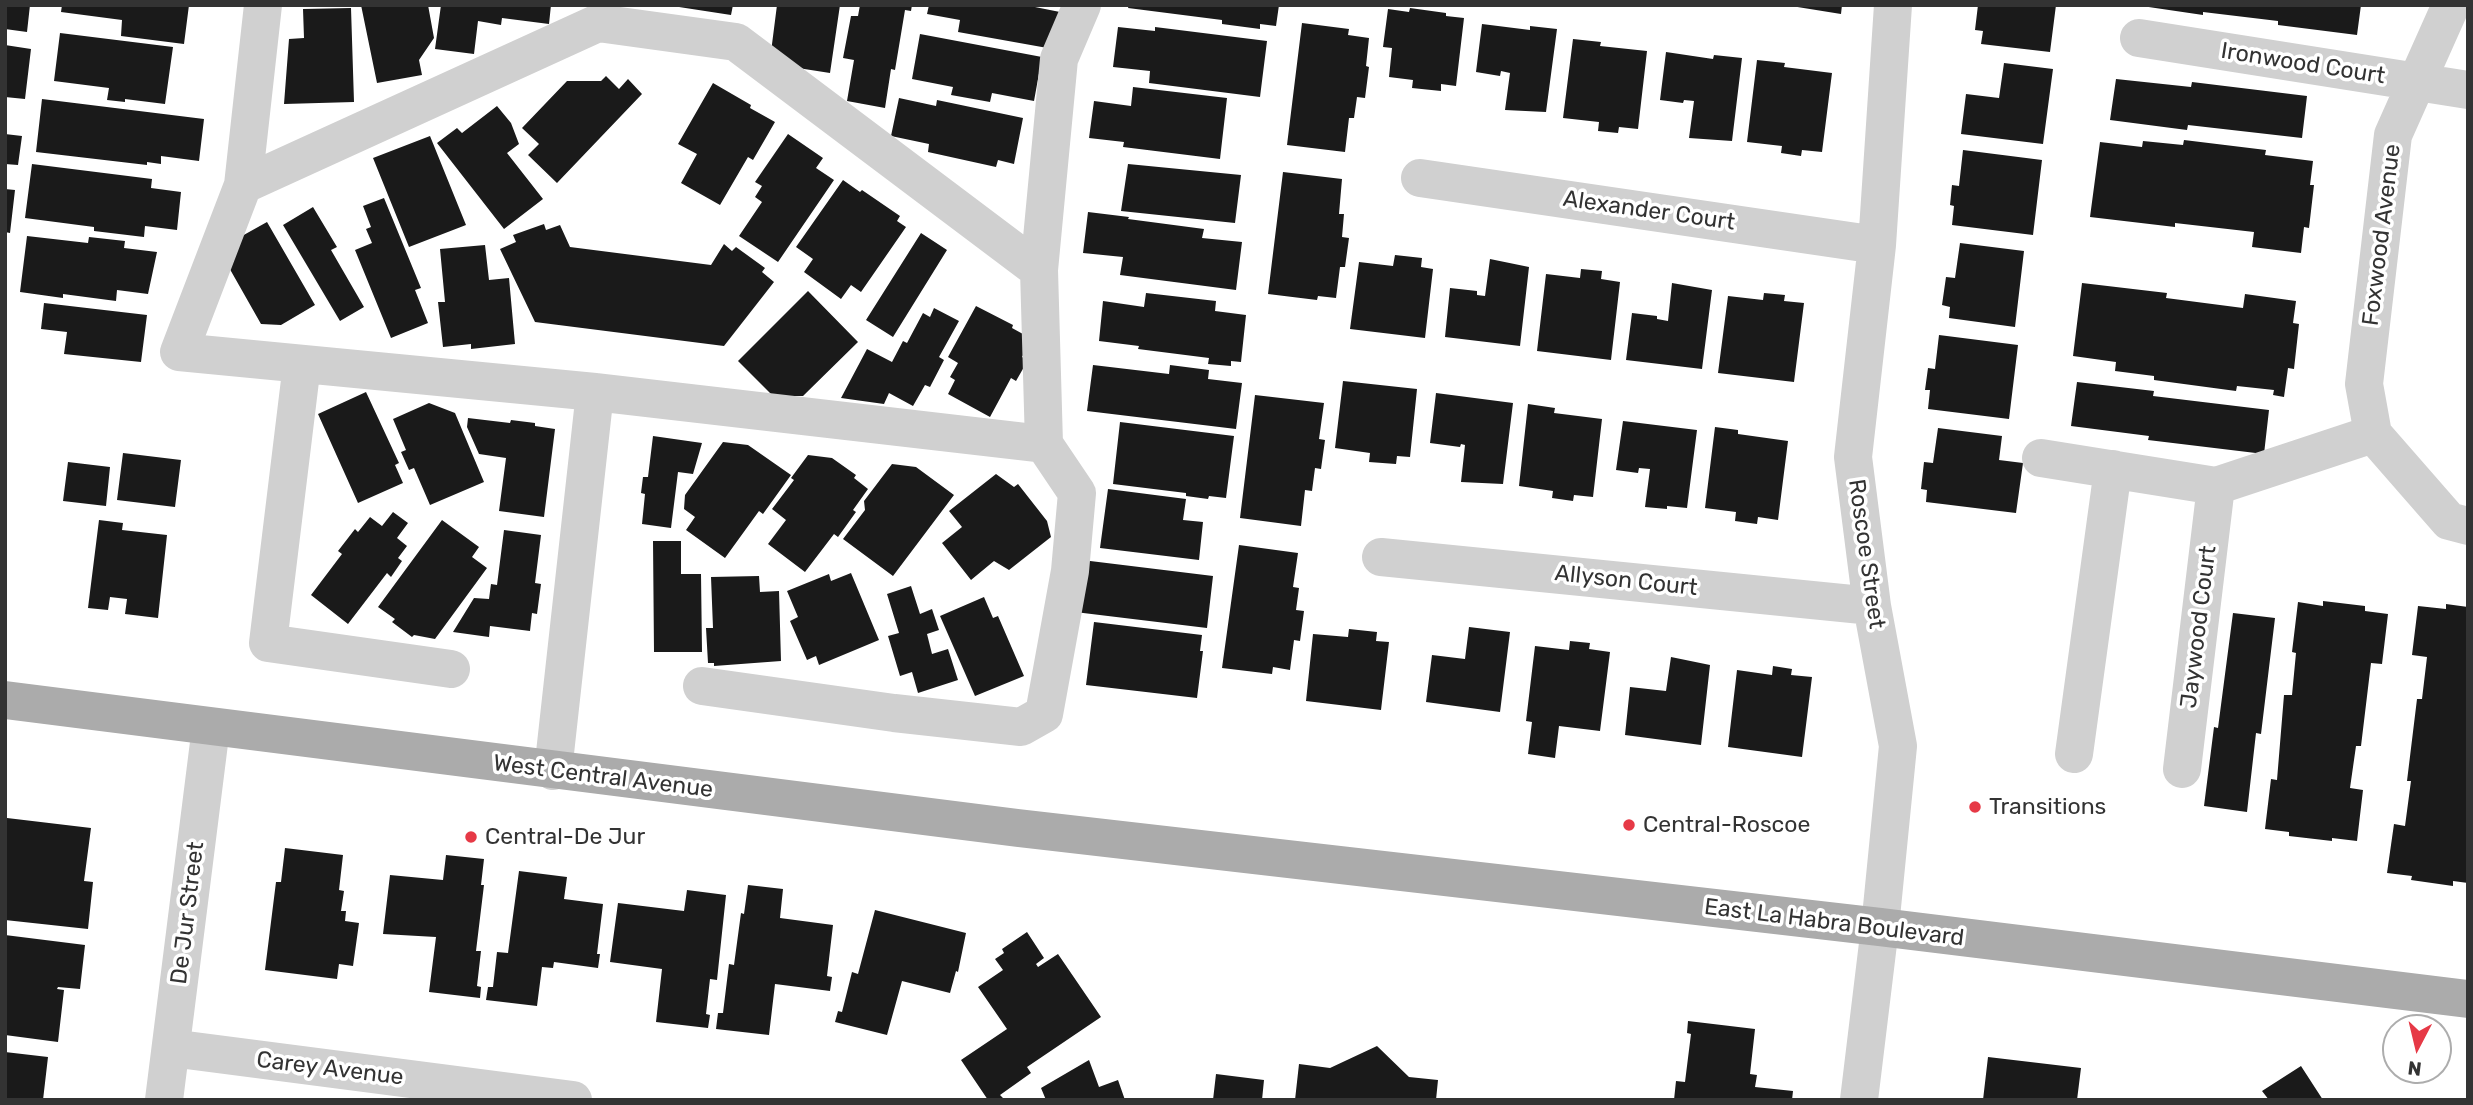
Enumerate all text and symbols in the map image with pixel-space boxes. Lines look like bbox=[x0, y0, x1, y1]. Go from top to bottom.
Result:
street label: Ironwood Court bbox=[2219, 37, 2387, 91]
street label: Foxwood Avenue bbox=[2357, 143, 2407, 327]
street label: Alexander Court bbox=[1561, 185, 1737, 237]
street label: Roscoe Street bbox=[1842, 477, 1890, 631]
street label: Jaywood Court bbox=[2175, 544, 2223, 710]
street label: Allyson Court bbox=[1553, 560, 1699, 602]
street label: West Central Avenue bbox=[492, 750, 714, 804]
place label: Transitions bbox=[1989, 793, 2106, 821]
marker: Transitions bbox=[1967, 799, 1983, 815]
place label: Central-Roscoe bbox=[1643, 811, 1810, 839]
marker: Central-Roscoe bbox=[1621, 817, 1637, 833]
place label: Central-De Jur bbox=[485, 823, 645, 851]
marker: Central-De Jur bbox=[463, 829, 479, 845]
street label: De Jur Street bbox=[166, 840, 210, 986]
street label: East La Habra Boulevard bbox=[1703, 893, 1965, 953]
north arrow bbox=[2382, 1014, 2452, 1084]
street label: Carey Avenue bbox=[255, 1046, 405, 1092]
text: N bbox=[2406, 1056, 2423, 1081]

